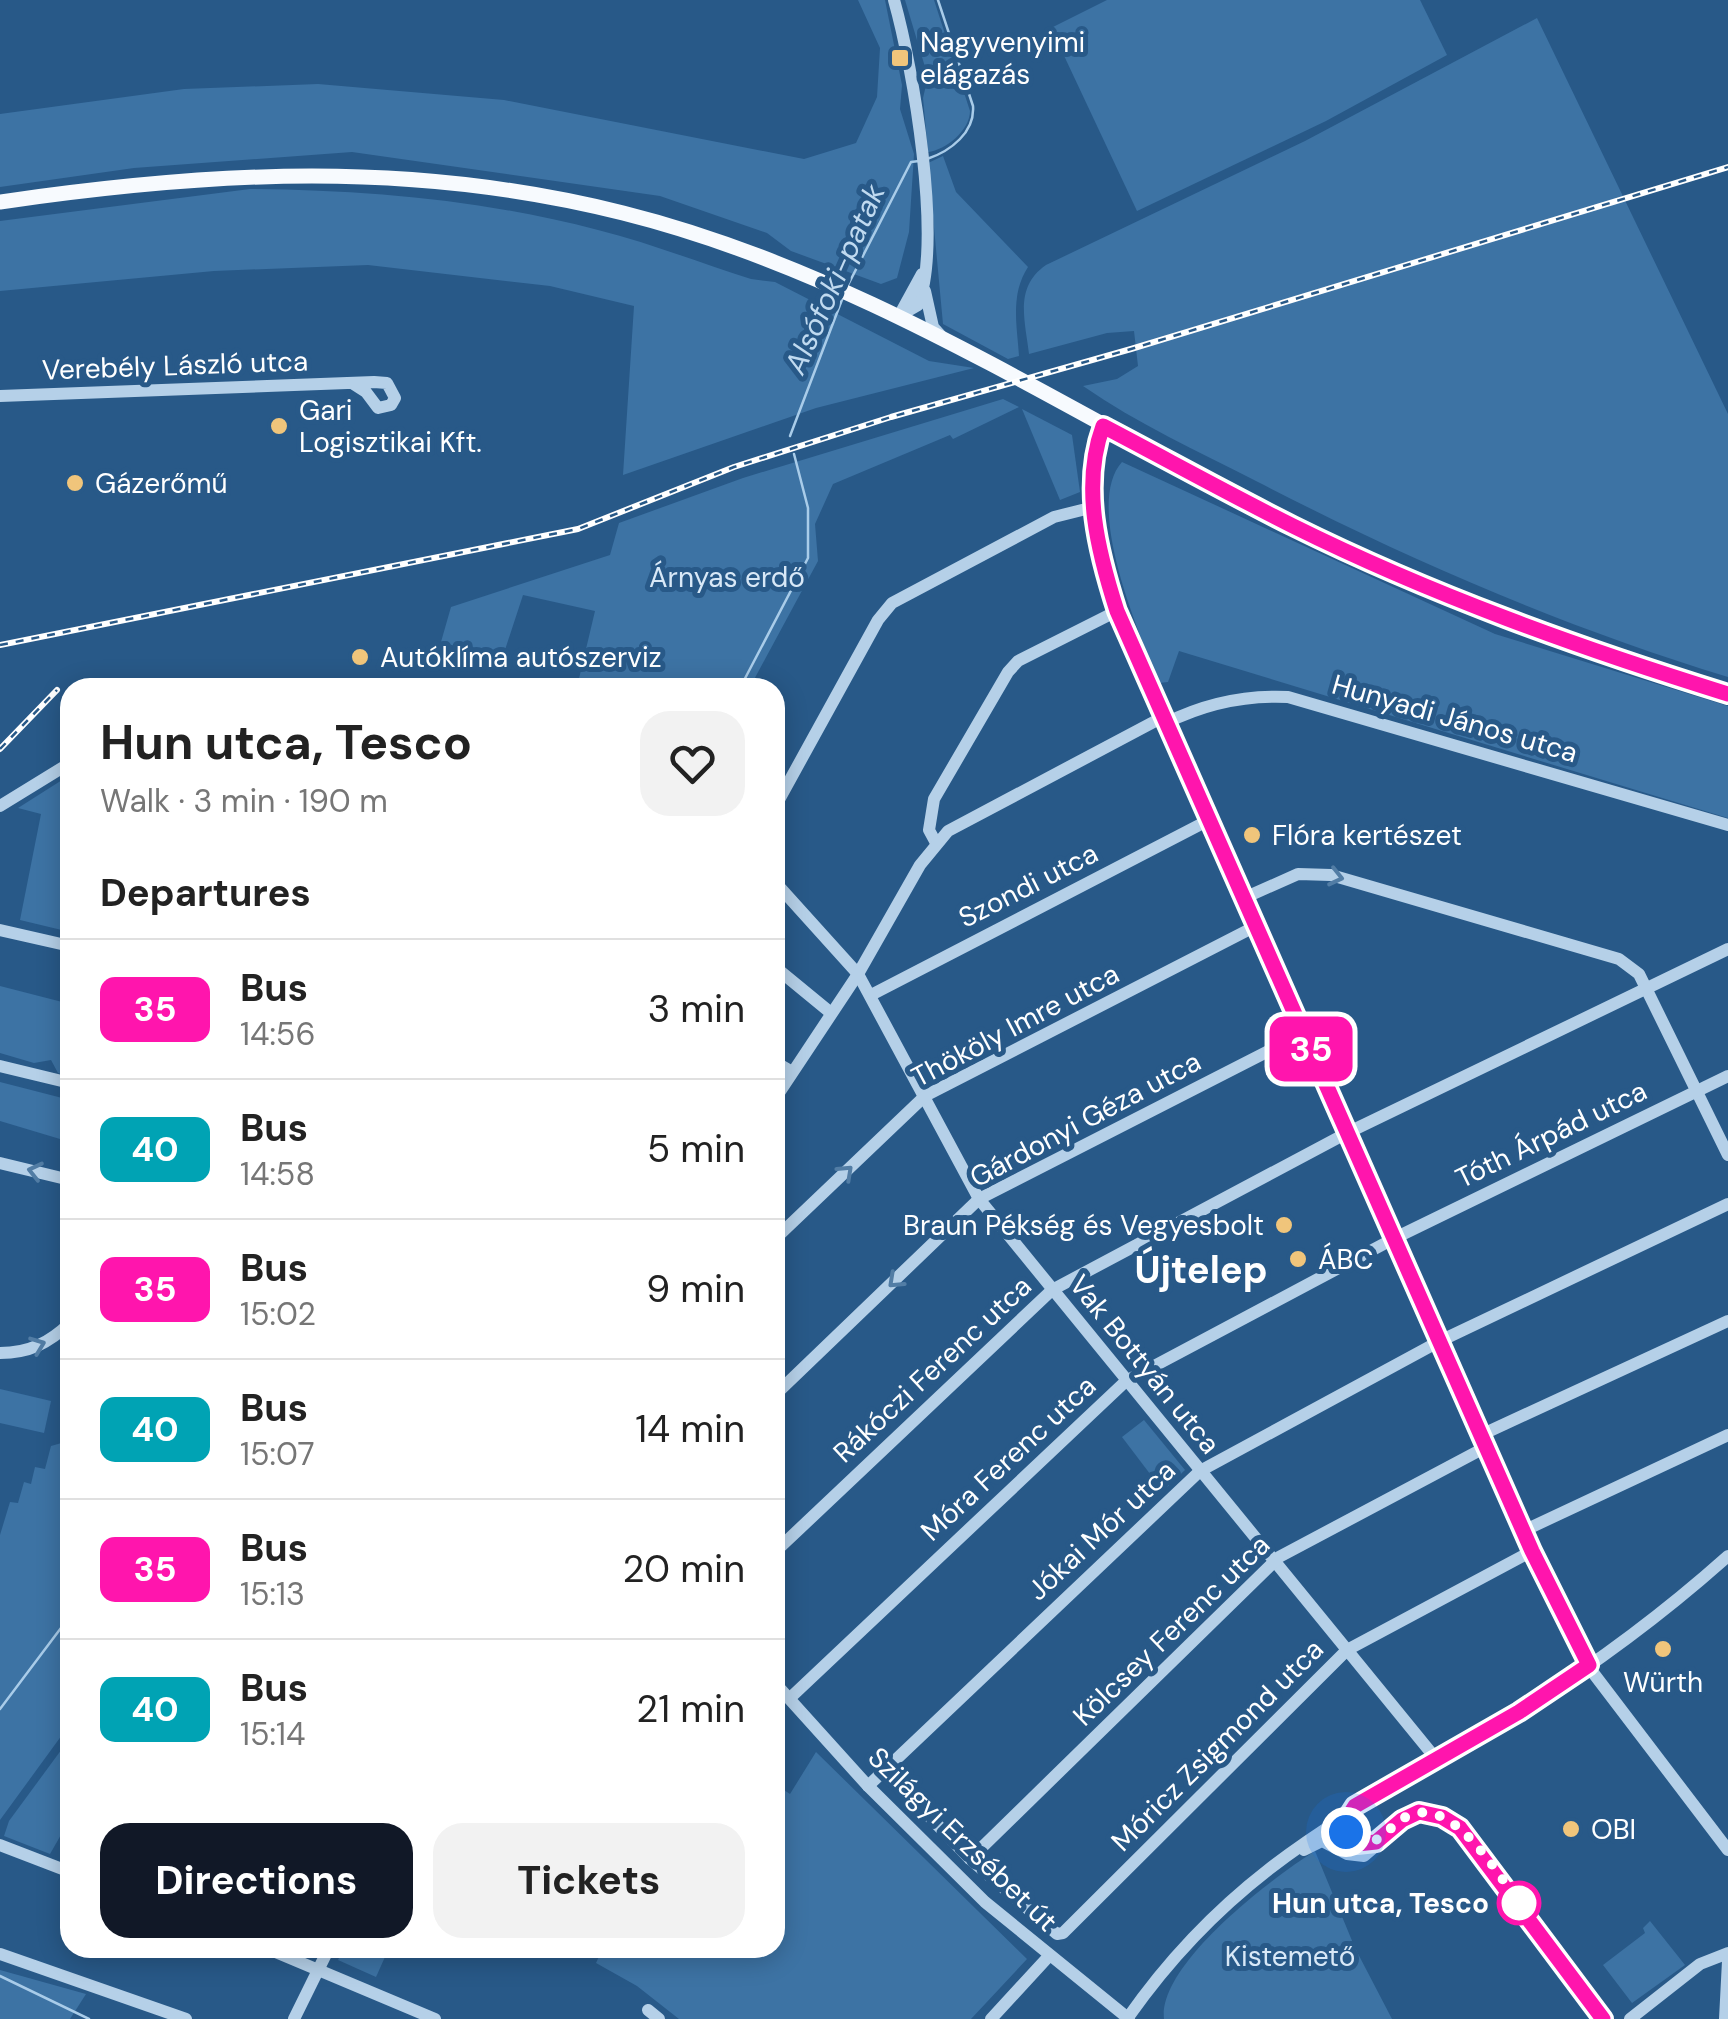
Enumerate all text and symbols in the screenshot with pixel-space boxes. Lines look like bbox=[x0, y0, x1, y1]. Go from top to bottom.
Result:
place label: Nagyvenyimi elágazás bbox=[920, 24, 1085, 93]
marker: Nagyvenyimi elágazás bbox=[889, 47, 911, 69]
water label: Alsófoki-patak bbox=[775, 177, 894, 381]
street label: Verebély László utca bbox=[41, 342, 309, 389]
place label: Gari Logisztikai Kft. bbox=[299, 392, 482, 461]
marker: Gari Logisztikai Kft. bbox=[268, 415, 290, 437]
place label: Gázerőmű bbox=[95, 465, 228, 502]
marker: Gázerőmű bbox=[64, 472, 86, 494]
park label: Árnyas erdő bbox=[649, 559, 805, 596]
place label: Autóklíma autószerviz bbox=[380, 639, 662, 676]
marker: Autóklíma autószerviz bbox=[349, 646, 371, 668]
street label: Hunyadi János utca bbox=[1328, 666, 1582, 771]
text: Hun utca, Tesco bbox=[100, 711, 472, 774]
button: heart bbox=[640, 711, 745, 816]
text: Walk · 3 min · 190 m bbox=[100, 780, 388, 822]
place label: Flóra kertészet bbox=[1272, 817, 1462, 854]
marker: Flóra kertészet bbox=[1241, 824, 1263, 846]
street label: Szondi utca bbox=[952, 835, 1104, 936]
one-way arrow bbox=[1327, 865, 1344, 886]
text: Departures bbox=[100, 868, 311, 918]
street label: Thököly Imre utca bbox=[905, 955, 1125, 1096]
text: Bus bbox=[240, 963, 308, 1013]
text: 3 min bbox=[648, 984, 745, 1034]
text: 35 bbox=[134, 986, 176, 1032]
text: 14:56 bbox=[240, 1013, 316, 1055]
line badge: 35 bbox=[1266, 1016, 1356, 1082]
text: 35 bbox=[1290, 1026, 1332, 1072]
street label: Gárdonyi Géza utca bbox=[963, 1043, 1207, 1196]
street label: Tóth Árpád utca bbox=[1449, 1072, 1653, 1197]
text: Bus bbox=[240, 1103, 308, 1153]
text: 5 min bbox=[647, 1124, 745, 1174]
text: 40 bbox=[131, 1126, 179, 1172]
text: 14:58 bbox=[240, 1153, 315, 1195]
one-way arrow bbox=[27, 1162, 44, 1183]
one-way arrow bbox=[834, 1166, 852, 1184]
place label: Braun Pékség és Vegyesbolt bbox=[903, 1207, 1264, 1244]
marker: Braun Pékség és Vegyesbolt bbox=[1273, 1214, 1295, 1236]
place label: ÁBC bbox=[1318, 1241, 1374, 1278]
text: Bus bbox=[240, 1243, 308, 1293]
district label: Újtelep bbox=[1134, 1245, 1268, 1295]
marker: ÁBC bbox=[1287, 1248, 1309, 1270]
text: 9 min bbox=[646, 1264, 745, 1314]
text: 35 bbox=[134, 1266, 176, 1312]
street label: Vak Bottyán utca bbox=[1061, 1267, 1228, 1462]
street label: Rákóczi Ferenc utca bbox=[826, 1268, 1039, 1471]
one-way arrow bbox=[888, 1269, 907, 1287]
text: 15:02 bbox=[240, 1293, 316, 1335]
one-way arrow bbox=[28, 1336, 46, 1356]
street label: Móra Ferenc utca bbox=[913, 1368, 1104, 1549]
text: Bus bbox=[240, 1383, 308, 1433]
text: 14 min bbox=[635, 1404, 745, 1454]
text: 40 bbox=[131, 1406, 179, 1452]
text: 15:07 bbox=[240, 1433, 315, 1475]
street label: Jókai Mór utca bbox=[1019, 1452, 1183, 1609]
text: Bus bbox=[240, 1523, 308, 1573]
street label: Kölcsey Ferenc utca bbox=[1065, 1527, 1278, 1734]
text: 20 min bbox=[623, 1544, 745, 1594]
text: 35 bbox=[134, 1546, 176, 1592]
text: 15:13 bbox=[240, 1573, 305, 1615]
street label: Móricz Zsigmond utca bbox=[1103, 1631, 1331, 1859]
marker: Würth bbox=[1652, 1638, 1674, 1660]
text: Bus bbox=[240, 1663, 308, 1713]
place label: Würth bbox=[1623, 1664, 1703, 1701]
text: 21 min bbox=[636, 1684, 745, 1734]
text: 40 bbox=[131, 1686, 179, 1732]
text: 15:14 bbox=[240, 1713, 305, 1755]
street label: Szilágyi Erzsébet út bbox=[860, 1739, 1065, 1939]
your location bbox=[1321, 1807, 1371, 1857]
place label: OBI bbox=[1591, 1811, 1636, 1848]
marker: OBI bbox=[1560, 1818, 1582, 1840]
button: Directions bbox=[100, 1823, 413, 1938]
button: Tickets bbox=[433, 1823, 745, 1938]
marker: Hun utca, Tesco bbox=[1498, 1882, 1540, 1924]
place label: Hun utca, Tesco bbox=[1272, 1885, 1489, 1922]
park label: Kistemető bbox=[1225, 1938, 1355, 1975]

